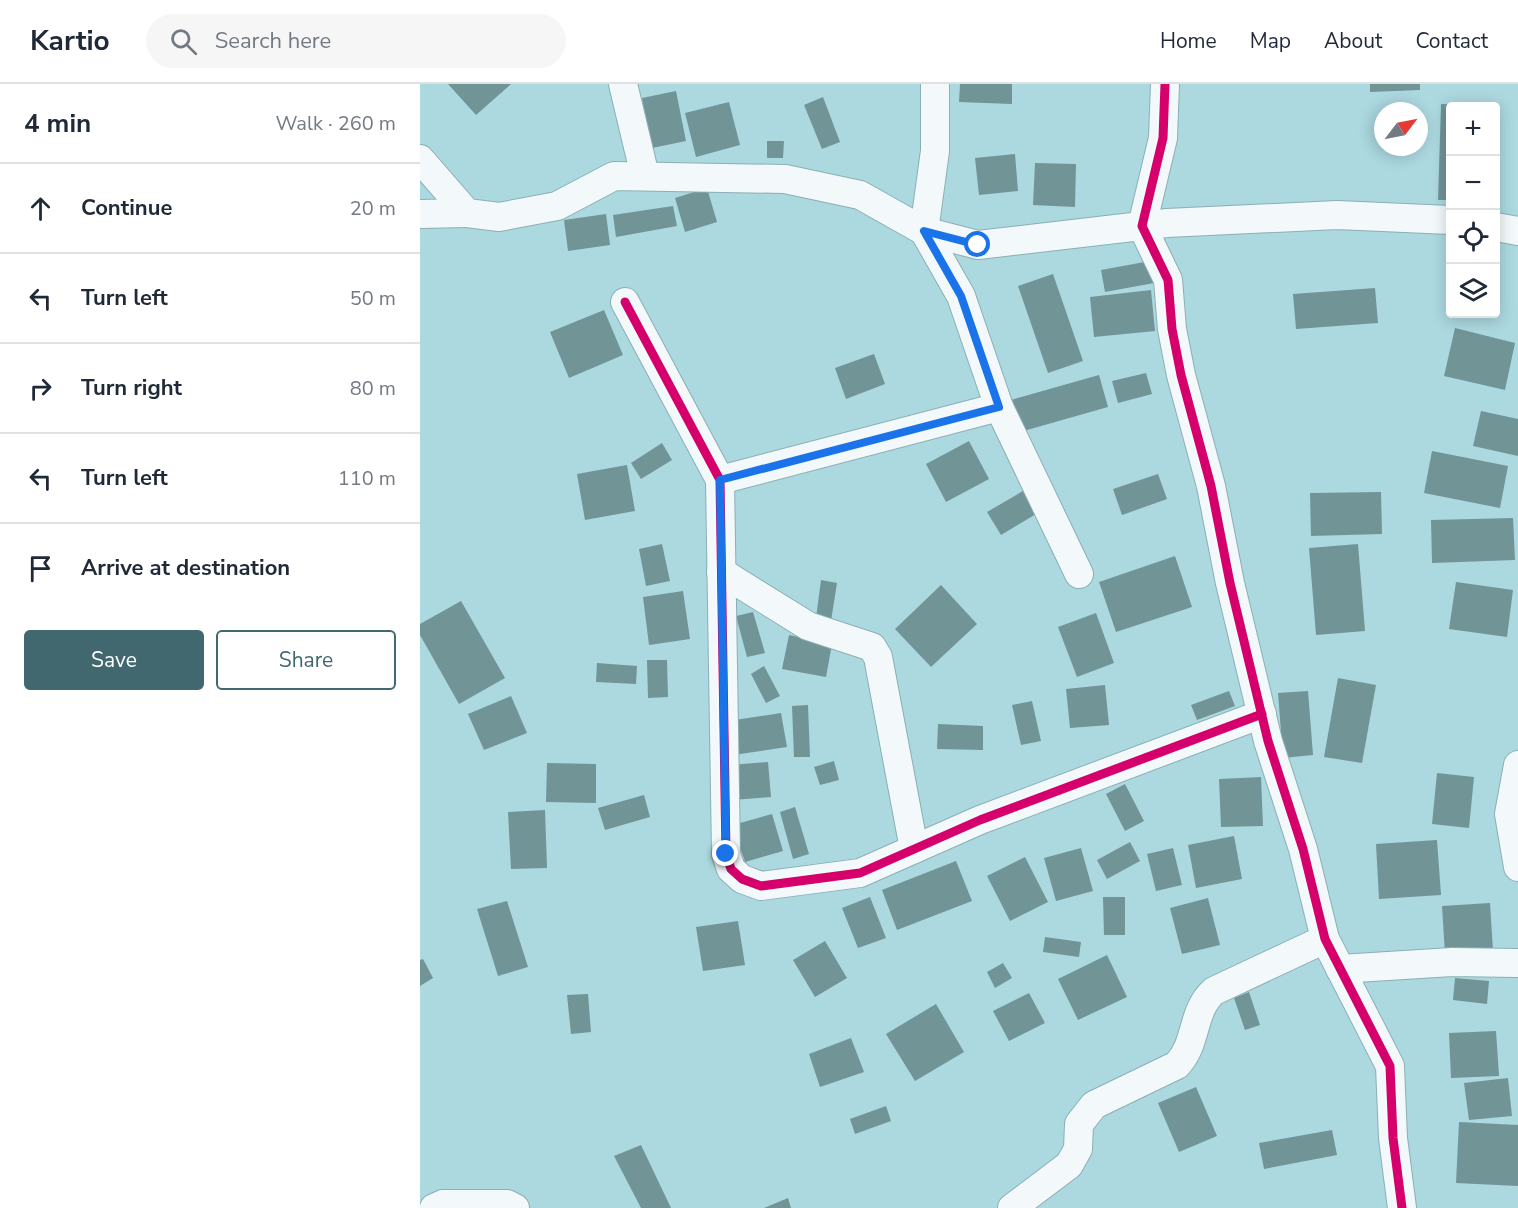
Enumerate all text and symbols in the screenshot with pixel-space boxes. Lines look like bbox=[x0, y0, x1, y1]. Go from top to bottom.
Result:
search box bbox=[146, 14, 566, 68]
text: Kartio bbox=[30, 22, 110, 60]
icon: search bbox=[167, 25, 200, 58]
text: Search here bbox=[215, 26, 331, 56]
text: Home bbox=[1160, 27, 1217, 55]
text: Map bbox=[1250, 27, 1291, 55]
text: About bbox=[1324, 27, 1382, 55]
text: Contact bbox=[1415, 27, 1488, 55]
north arrow bbox=[1374, 102, 1428, 156]
map controls bbox=[1446, 102, 1500, 318]
button: + bbox=[1446, 102, 1500, 156]
text: 4 min bbox=[24, 106, 91, 141]
text: Walk · 260 m bbox=[276, 110, 396, 137]
button: − bbox=[1446, 156, 1500, 210]
icon: ahead bbox=[24, 192, 57, 225]
text: Continue bbox=[81, 193, 172, 223]
text: 20 m bbox=[350, 195, 396, 222]
button: locate bbox=[1446, 210, 1500, 264]
route start bbox=[964, 231, 990, 257]
button: layers bbox=[1446, 264, 1500, 318]
icon: left bbox=[24, 282, 57, 315]
text: Turn left bbox=[81, 283, 168, 313]
text: 50 m bbox=[350, 285, 396, 312]
icon: right bbox=[24, 372, 57, 405]
text: Turn right bbox=[81, 373, 182, 403]
text: 80 m bbox=[350, 375, 396, 402]
icon: left bbox=[24, 462, 57, 495]
text: Turn left bbox=[81, 463, 168, 493]
text: 110 m bbox=[338, 465, 396, 492]
icon: arrive bbox=[24, 552, 57, 585]
text: Arrive at destination bbox=[81, 553, 290, 583]
button: Save bbox=[24, 630, 204, 690]
button: Share bbox=[216, 630, 396, 690]
route end bbox=[712, 840, 738, 866]

